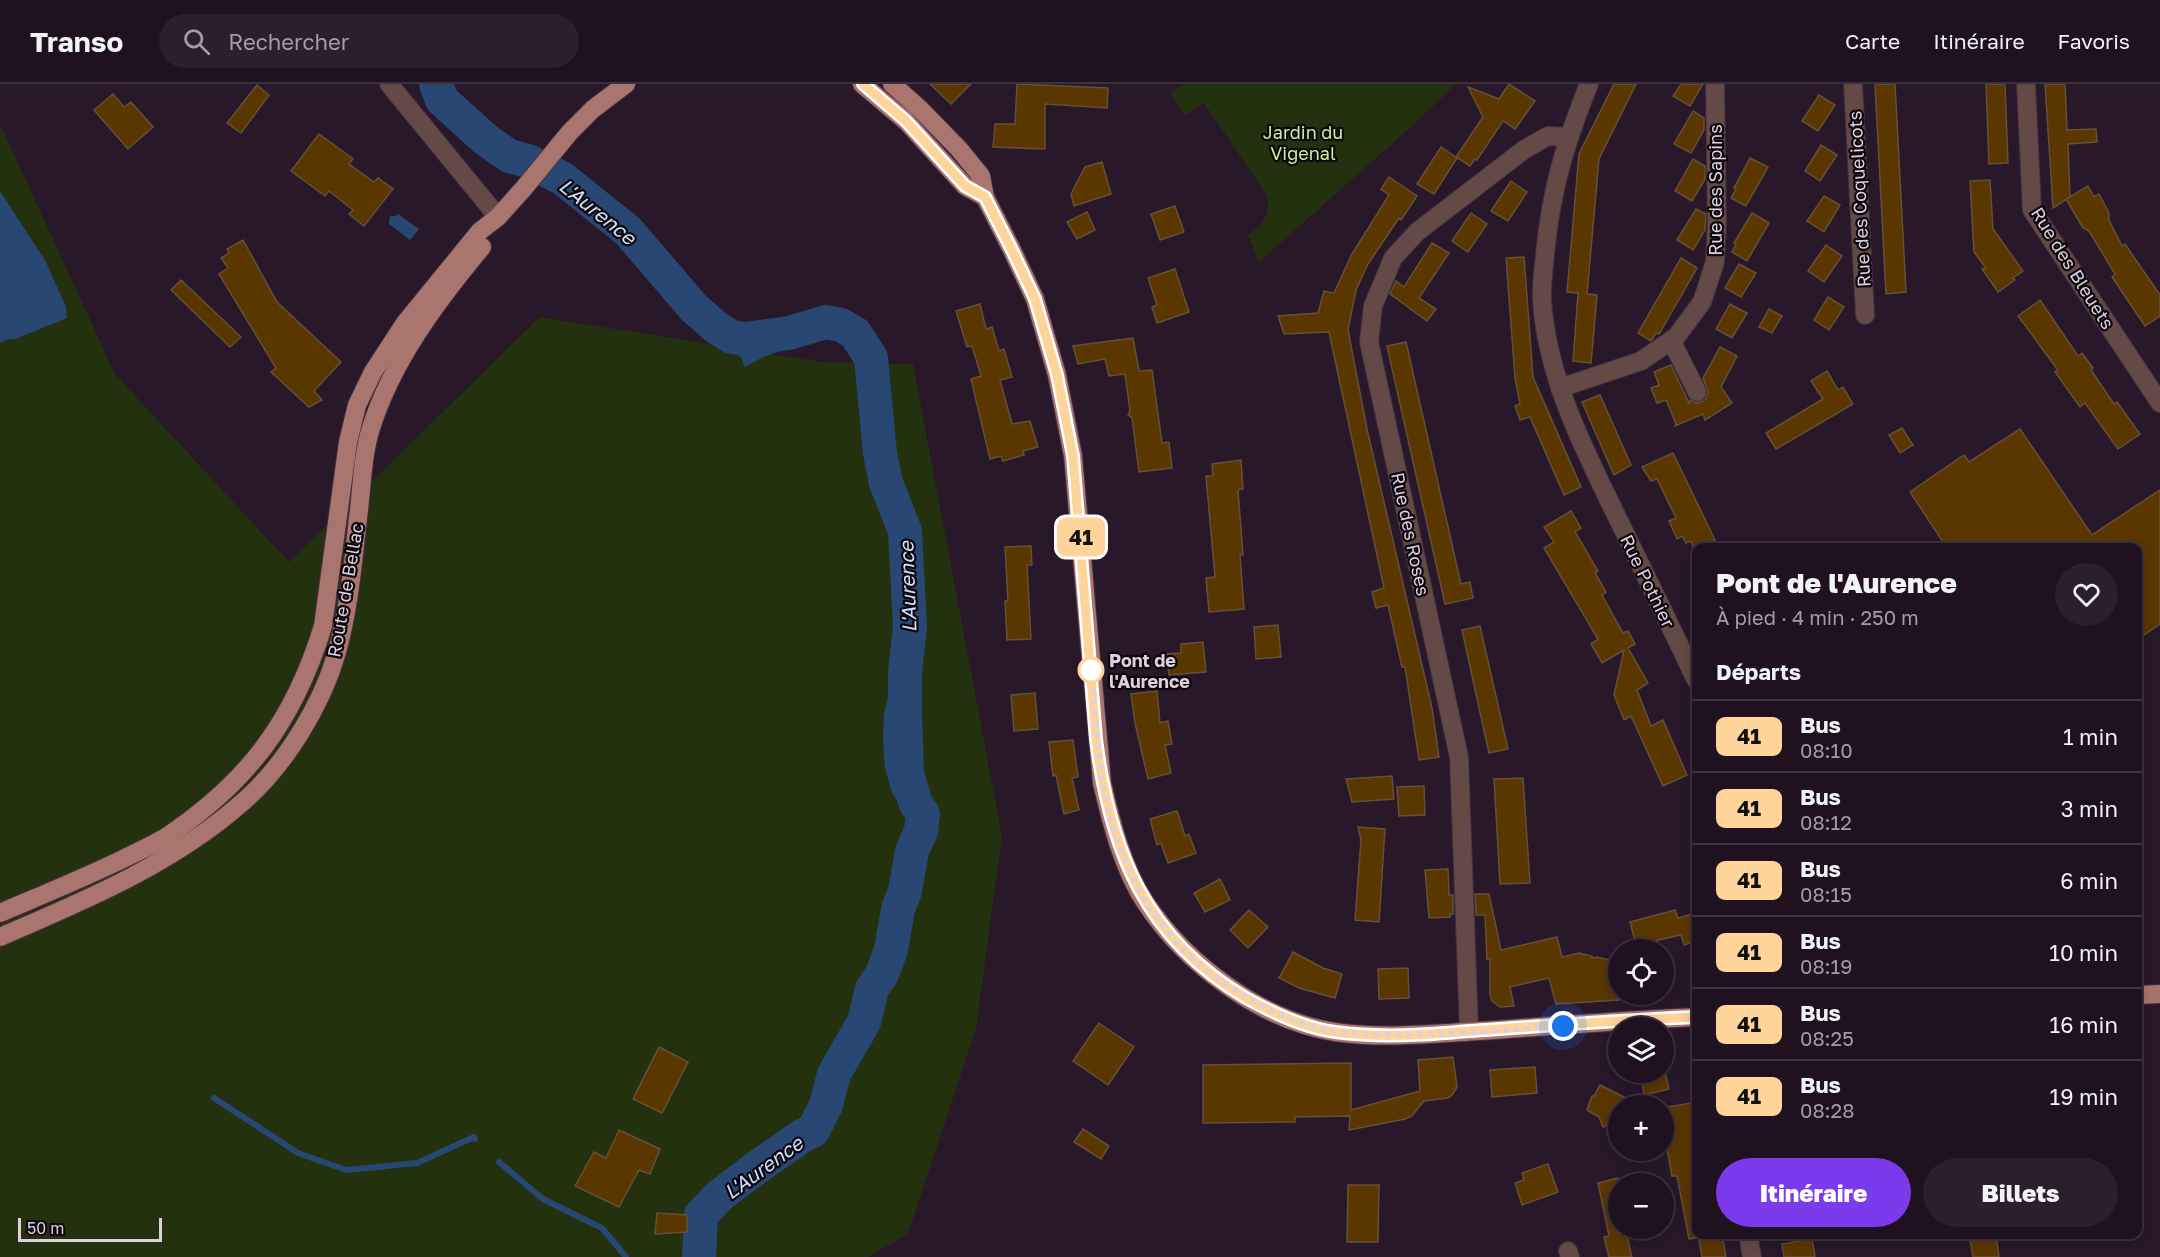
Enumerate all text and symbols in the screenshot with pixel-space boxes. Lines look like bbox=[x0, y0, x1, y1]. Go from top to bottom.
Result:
search box bbox=[159, 14, 579, 68]
text: Transo bbox=[30, 25, 123, 58]
icon: search bbox=[180, 25, 213, 58]
text: Rechercher bbox=[228, 28, 349, 55]
text: Carte bbox=[1845, 28, 1900, 54]
text: Itinéraire bbox=[1933, 28, 2025, 54]
text: Favoris bbox=[2058, 28, 2130, 54]
street label: Rue des Coquelicots bbox=[1843, 110, 1875, 288]
park label: Jardin du Vigenal bbox=[1263, 121, 1343, 164]
street label: Rue des Sapins bbox=[1704, 124, 1726, 256]
water label: L'Aurence bbox=[555, 173, 642, 250]
street label: Rue des Bleuets bbox=[2027, 203, 2119, 333]
street label: Rue des Roses bbox=[1387, 470, 1435, 598]
line badge: 41 bbox=[1054, 518, 1108, 556]
street label: Route de Bellac bbox=[322, 521, 368, 659]
text: 41 bbox=[1069, 524, 1093, 550]
street label: Rue Pothier bbox=[1616, 531, 1680, 631]
water label: L'Aurence bbox=[893, 540, 921, 633]
button: heart bbox=[2055, 563, 2118, 626]
text: Pont de l'Aurence bbox=[1716, 566, 1957, 599]
text: À pied · 4 min · 250 m bbox=[1716, 605, 1919, 629]
place label: Pont de l'Aurence bbox=[1109, 649, 1190, 692]
marker: Pont de l'Aurence bbox=[1078, 657, 1104, 683]
text: Départs bbox=[1716, 658, 1801, 685]
text: Bus bbox=[1800, 711, 1841, 738]
text: 41 bbox=[1737, 723, 1761, 749]
text: 1 min bbox=[2063, 723, 2118, 750]
text: 08:10 bbox=[1800, 738, 1853, 762]
text: Bus bbox=[1800, 783, 1841, 810]
text: 41 bbox=[1737, 795, 1761, 821]
text: 3 min bbox=[2061, 795, 2118, 822]
text: 08:12 bbox=[1800, 810, 1852, 834]
text: Bus bbox=[1800, 855, 1841, 882]
text: 41 bbox=[1737, 867, 1761, 893]
text: 6 min bbox=[2060, 867, 2118, 894]
text: 08:15 bbox=[1800, 882, 1852, 906]
text: Bus bbox=[1800, 927, 1841, 954]
map controls bbox=[1608, 939, 1674, 1239]
button: locate bbox=[1608, 939, 1674, 1005]
text: 41 bbox=[1737, 939, 1761, 965]
text: 10 min bbox=[2049, 939, 2118, 966]
text: 08:19 bbox=[1800, 954, 1852, 978]
text: Bus bbox=[1800, 999, 1841, 1026]
your location bbox=[1548, 1011, 1578, 1041]
text: 41 bbox=[1737, 1011, 1761, 1037]
text: 16 min bbox=[2050, 1011, 2118, 1038]
button: layers bbox=[1608, 1017, 1674, 1083]
text: 08:25 bbox=[1800, 1026, 1854, 1050]
text: Bus bbox=[1800, 1071, 1841, 1098]
text: 41 bbox=[1737, 1083, 1761, 1109]
text: 19 min bbox=[2050, 1083, 2118, 1110]
button: + bbox=[1608, 1095, 1674, 1161]
text: 08:28 bbox=[1800, 1098, 1854, 1122]
water label: L'Aurence bbox=[719, 1130, 808, 1204]
button: Itinéraire bbox=[1716, 1158, 1911, 1227]
button: Billets bbox=[1923, 1158, 2118, 1227]
button: − bbox=[1608, 1173, 1674, 1239]
scale bar bbox=[18, 1215, 162, 1242]
text: 50 m bbox=[27, 1218, 64, 1238]

